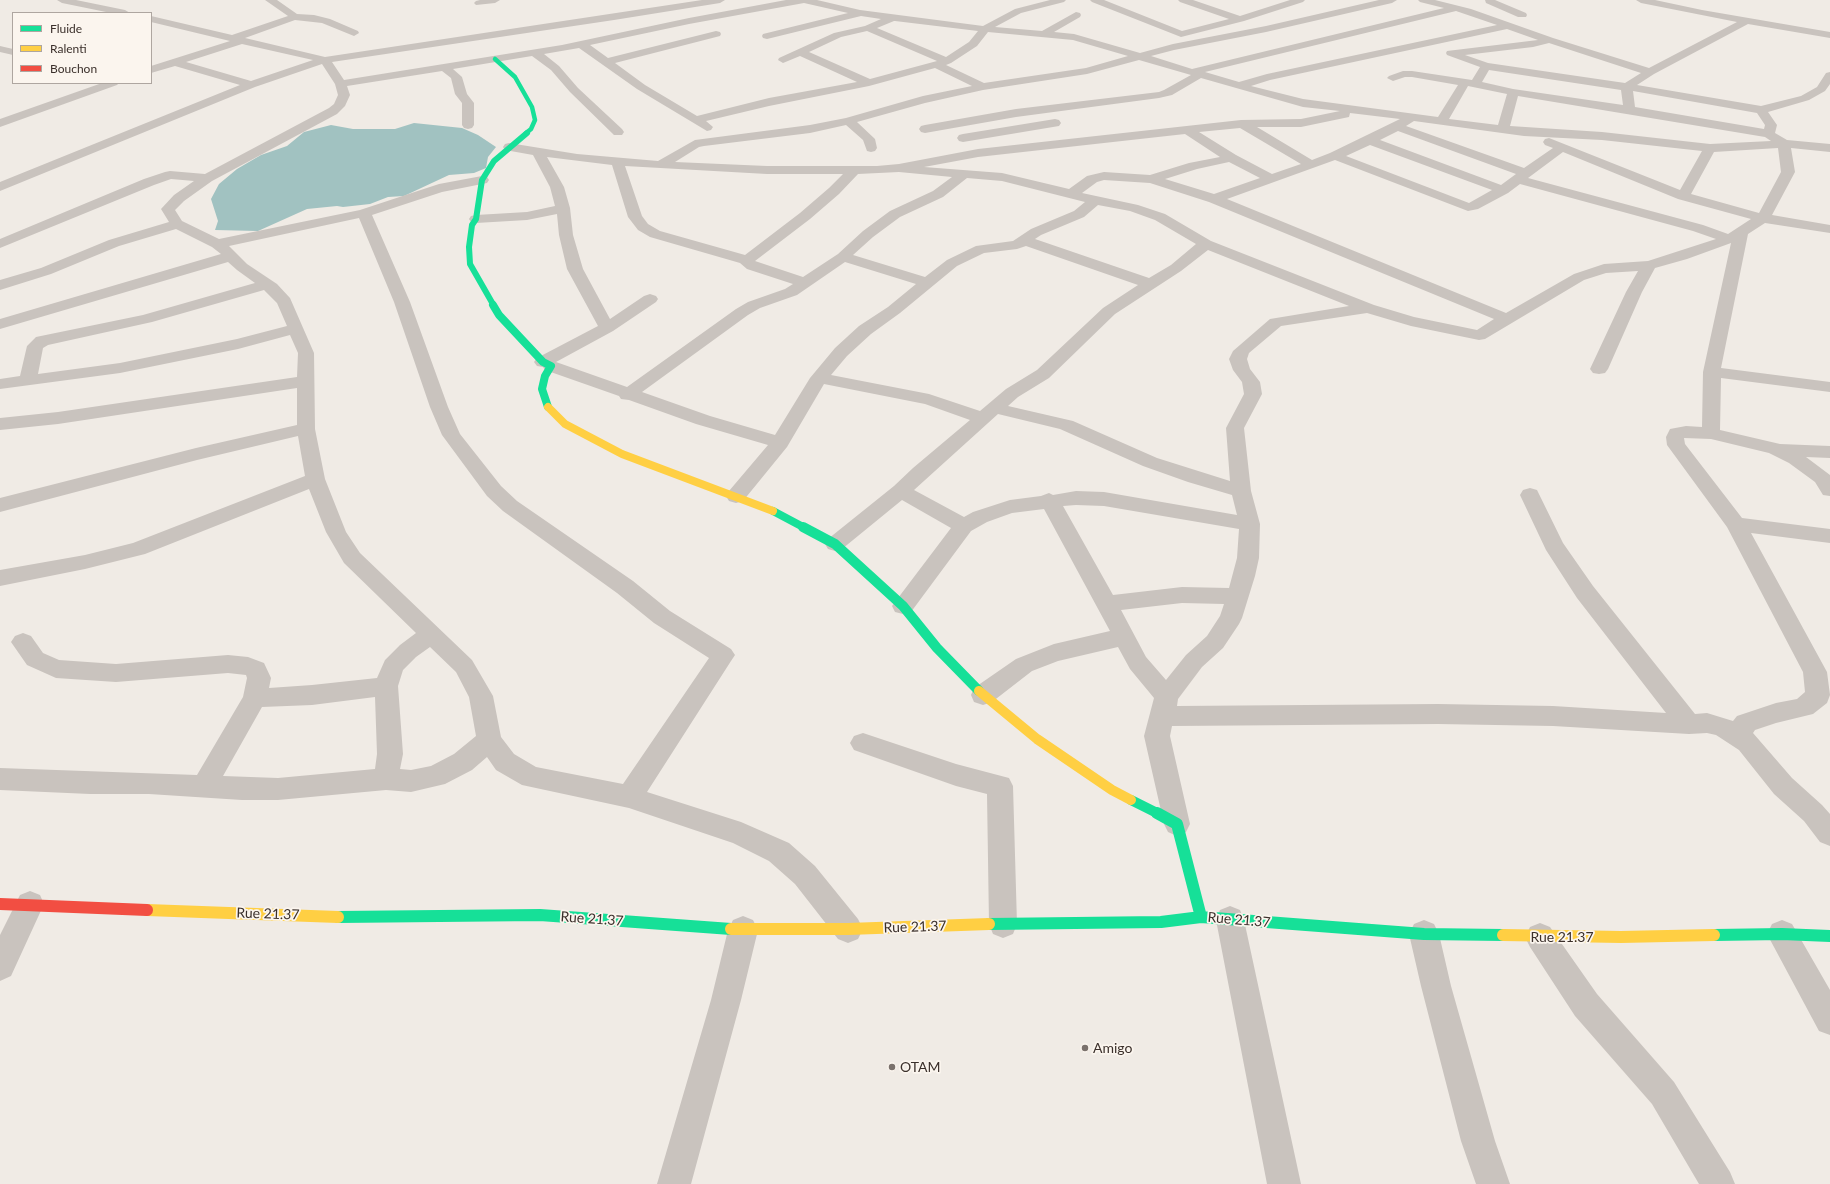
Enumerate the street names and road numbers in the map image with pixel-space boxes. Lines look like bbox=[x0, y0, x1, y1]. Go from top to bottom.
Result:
street label: Rue 21.37 bbox=[236, 905, 300, 923]
street label: Rue 21.37 bbox=[560, 908, 624, 930]
street label: Rue 21.37 bbox=[1207, 909, 1271, 931]
street label: Rue 21.37 bbox=[883, 918, 947, 936]
street label: Rue 21.37 bbox=[1530, 929, 1594, 945]

